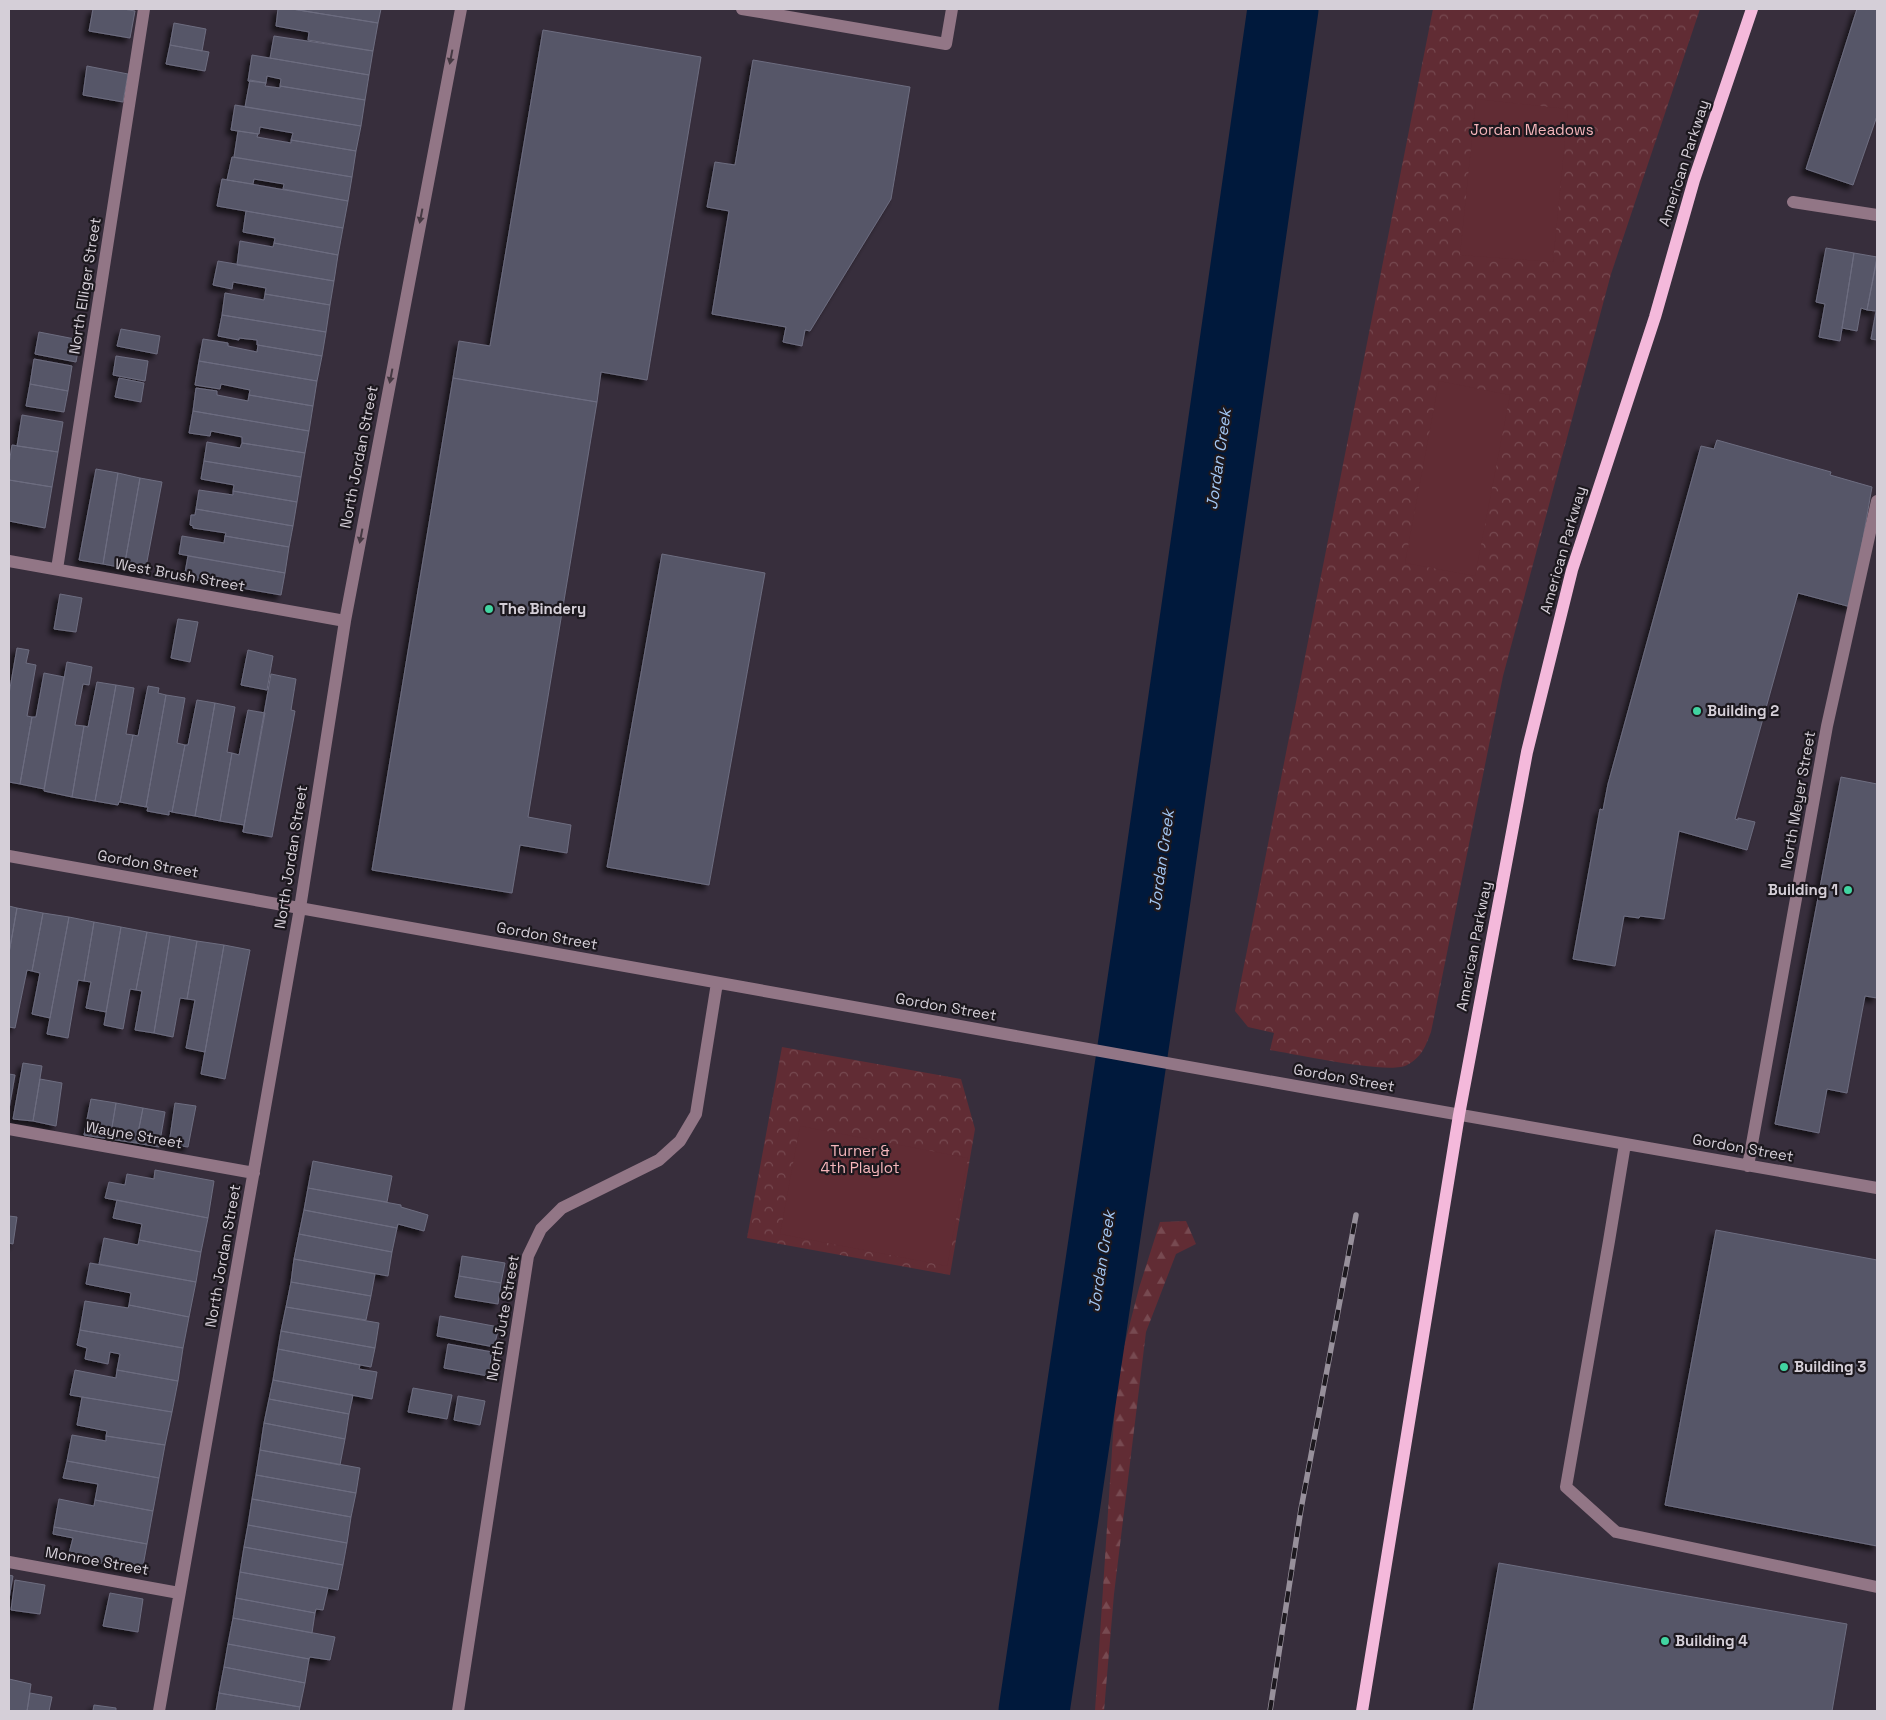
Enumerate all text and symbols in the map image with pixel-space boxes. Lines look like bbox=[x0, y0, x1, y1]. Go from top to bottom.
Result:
one-way arrow bbox=[447, 49, 455, 65]
street label: American Parkway bbox=[1654, 97, 1713, 229]
park label: Jordan Meadows bbox=[1470, 120, 1594, 139]
one-way arrow bbox=[417, 209, 425, 225]
street label: North Elliger Street bbox=[64, 216, 105, 356]
one-way arrow bbox=[387, 368, 395, 384]
street label: North Jordan Street bbox=[335, 384, 382, 530]
water label: Jordan Creek bbox=[1201, 405, 1236, 511]
street label: American Parkway bbox=[1535, 484, 1590, 616]
one-way arrow bbox=[357, 528, 365, 543]
street label: West Brush Street bbox=[114, 554, 247, 595]
place label: The Bindery bbox=[499, 599, 586, 618]
marker: The Bindery bbox=[483, 603, 495, 615]
place label: Building 2 bbox=[1707, 701, 1779, 720]
marker: Building 2 bbox=[1691, 705, 1703, 717]
street label: North Meyer Street bbox=[1776, 729, 1819, 871]
street label: North Jordan Street bbox=[270, 784, 311, 930]
water label: Jordan Creek bbox=[1144, 806, 1179, 912]
street label: Gordon Street bbox=[96, 845, 200, 882]
street label: American Parkway bbox=[1452, 879, 1495, 1012]
place label: Building 1 bbox=[1768, 880, 1838, 899]
marker: Building 1 bbox=[1842, 884, 1854, 896]
street label: Gordon Street bbox=[495, 917, 599, 954]
street label: Gordon Street bbox=[894, 988, 998, 1025]
street label: Gordon Street bbox=[1292, 1059, 1396, 1096]
street label: Wayne Street bbox=[84, 1117, 184, 1152]
street label: Gordon Street bbox=[1691, 1129, 1795, 1166]
park label: Turner & 4th Playlot bbox=[820, 1141, 900, 1177]
street label: North Jordan Street bbox=[201, 1183, 244, 1329]
water label: Jordan Creek bbox=[1083, 1207, 1120, 1313]
street label: North Jute Street bbox=[482, 1253, 523, 1382]
place label: Building 3 bbox=[1794, 1357, 1866, 1376]
marker: Building 3 bbox=[1778, 1361, 1790, 1373]
street label: Monroe Street bbox=[44, 1542, 150, 1579]
place label: Building 4 bbox=[1675, 1631, 1748, 1650]
marker: Building 4 bbox=[1659, 1635, 1671, 1647]

